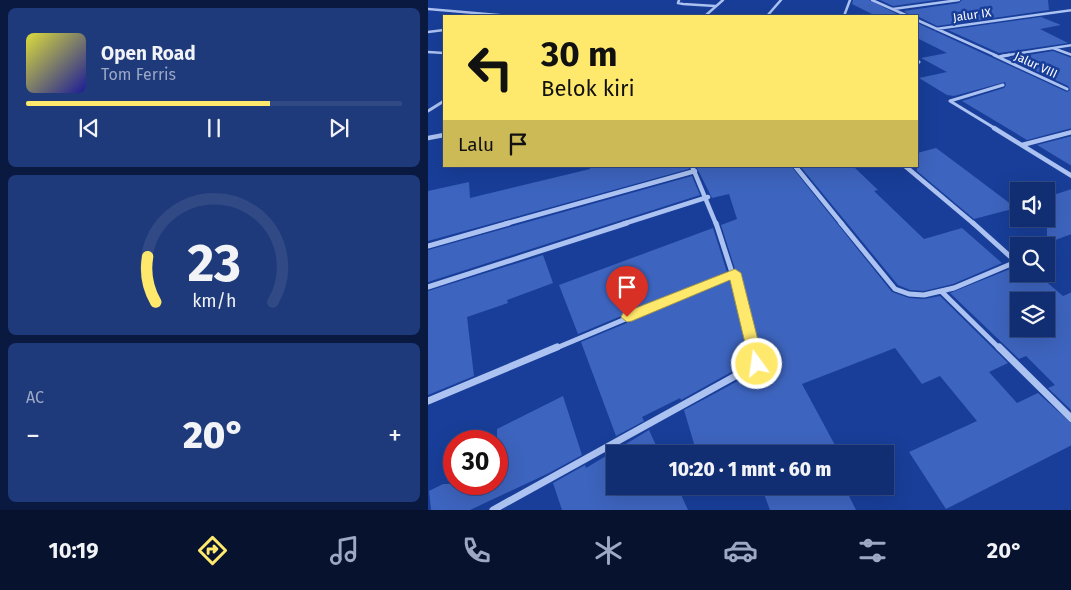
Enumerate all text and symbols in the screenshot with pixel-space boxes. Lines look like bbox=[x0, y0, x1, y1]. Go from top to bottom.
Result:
street label: Jalur IX bbox=[952, 5, 992, 25]
text: 30 m bbox=[541, 33, 618, 75]
icon: left bbox=[458, 35, 523, 100]
text: Open Road bbox=[101, 42, 196, 65]
street label: Jalur VIII bbox=[1012, 49, 1060, 81]
text: Tom Ferris bbox=[101, 65, 176, 84]
text: Belok kiri bbox=[541, 75, 635, 102]
icon: previous bbox=[75, 114, 103, 142]
icon: pause bbox=[200, 114, 228, 142]
icon: next bbox=[325, 114, 353, 142]
icon: arrive bbox=[504, 130, 532, 158]
text: Lalu bbox=[458, 133, 494, 156]
map controls bbox=[1010, 182, 1055, 337]
button: sound bbox=[1010, 182, 1055, 227]
text: 23 bbox=[187, 232, 241, 295]
button: search bbox=[1010, 237, 1055, 282]
pin bbox=[606, 266, 648, 317]
icon: arrive bbox=[613, 273, 641, 301]
text: km/h bbox=[192, 290, 236, 312]
button: layers bbox=[1010, 292, 1055, 337]
position arrow bbox=[730, 337, 782, 389]
text: AC bbox=[26, 388, 44, 407]
text: 20° bbox=[183, 412, 245, 458]
text: − bbox=[26, 419, 40, 452]
text: + bbox=[388, 419, 402, 452]
speed limit sign: 30 bbox=[443, 430, 508, 495]
text: 10:20 · 1 mnt · 60 m bbox=[669, 458, 831, 481]
icon: directions bbox=[195, 533, 230, 568]
icon: music bbox=[327, 533, 362, 568]
icon: phone bbox=[459, 533, 494, 568]
icon: climate bbox=[591, 533, 626, 568]
icon: car bbox=[723, 533, 758, 568]
icon: filters bbox=[855, 533, 890, 568]
text: 10:19 bbox=[48, 537, 99, 564]
text: 20° bbox=[987, 537, 1023, 564]

